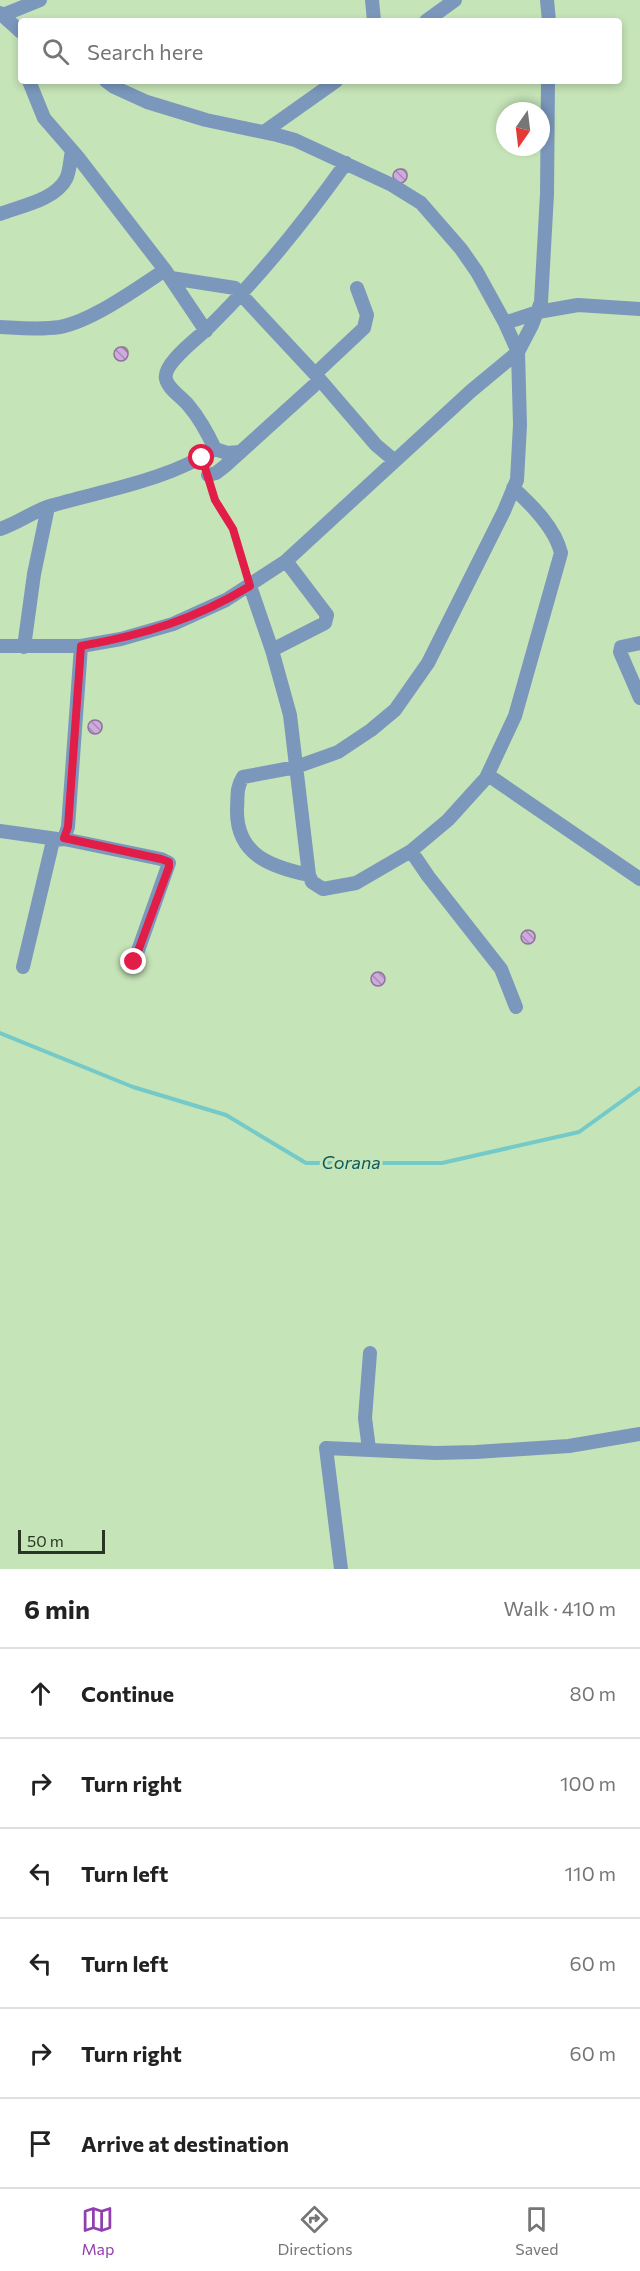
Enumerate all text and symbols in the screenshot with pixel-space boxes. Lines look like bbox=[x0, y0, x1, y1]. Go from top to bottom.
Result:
search box bbox=[18, 18, 622, 84]
icon: search bbox=[39, 35, 72, 68]
text: Search here bbox=[87, 38, 203, 65]
north arrow bbox=[496, 102, 550, 156]
route start bbox=[188, 444, 214, 470]
route end bbox=[120, 948, 146, 974]
water label: Corana bbox=[321, 1151, 381, 1173]
scale bar bbox=[18, 1527, 105, 1554]
text: 50 m bbox=[27, 1531, 64, 1550]
text: 6 min bbox=[24, 1593, 90, 1624]
text: Walk · 410 m bbox=[504, 1596, 616, 1620]
icon: ahead bbox=[24, 1677, 57, 1710]
text: Continue bbox=[81, 1680, 174, 1707]
text: 80 m bbox=[570, 1681, 616, 1705]
icon: right bbox=[24, 1767, 57, 1800]
text: Turn right bbox=[81, 1770, 182, 1797]
text: 100 m bbox=[560, 1771, 616, 1795]
icon: left bbox=[24, 1857, 57, 1890]
text: Turn left bbox=[81, 1860, 168, 1887]
text: 110 m bbox=[565, 1861, 616, 1885]
icon: left bbox=[24, 1947, 57, 1980]
text: Turn left bbox=[81, 1950, 168, 1977]
text: 60 m bbox=[570, 1951, 616, 1975]
icon: right bbox=[24, 2037, 57, 2070]
text: Turn right bbox=[81, 2040, 182, 2067]
text: 60 m bbox=[570, 2041, 616, 2065]
icon: arrive bbox=[24, 2127, 57, 2160]
text: Arrive at destination bbox=[81, 2130, 289, 2157]
tab: Map bbox=[81, 2203, 114, 2258]
tab: Directions bbox=[277, 2203, 352, 2258]
tab: Saved bbox=[515, 2203, 559, 2258]

